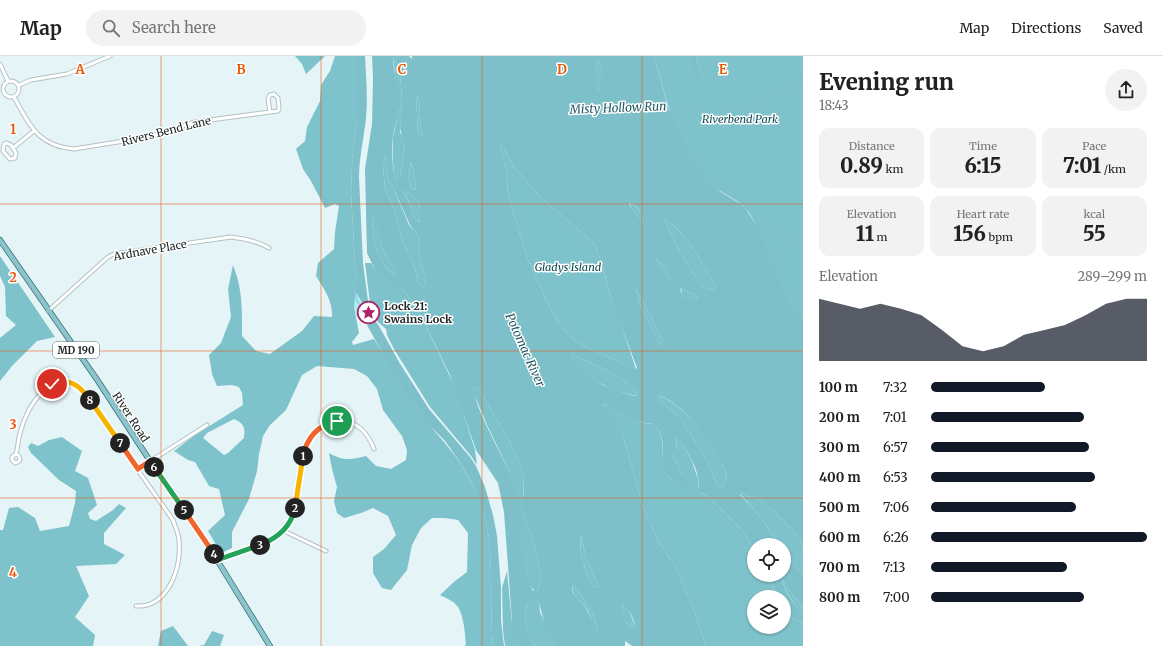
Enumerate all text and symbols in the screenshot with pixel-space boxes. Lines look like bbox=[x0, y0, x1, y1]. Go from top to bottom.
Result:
search box bbox=[86, 10, 366, 46]
text: Map bbox=[20, 16, 62, 40]
icon: search bbox=[100, 17, 122, 39]
text: Search here bbox=[132, 18, 216, 37]
text: Map bbox=[959, 19, 989, 37]
text: Directions bbox=[1011, 19, 1081, 37]
text: Saved bbox=[1103, 19, 1143, 37]
text: A bbox=[74, 61, 85, 78]
text: B bbox=[236, 61, 246, 78]
text: C bbox=[398, 61, 407, 78]
text: D bbox=[557, 61, 567, 78]
text: E bbox=[719, 61, 728, 78]
text: Evening run bbox=[819, 68, 954, 96]
button: share bbox=[1105, 69, 1147, 111]
text: 18:43 bbox=[819, 97, 849, 114]
water label: Misty Hollow Run bbox=[568, 98, 667, 117]
park label: Riverbend Park bbox=[702, 112, 778, 126]
street label: Rivers Bend Lane bbox=[120, 113, 212, 149]
text: 1 bbox=[10, 121, 16, 138]
text: Distance bbox=[849, 139, 895, 153]
text: Time bbox=[969, 139, 997, 153]
text: Pace bbox=[1082, 139, 1106, 153]
text: 0.89 bbox=[840, 153, 883, 178]
text: 6:15 bbox=[964, 153, 1002, 178]
text: 7:01 bbox=[1063, 153, 1101, 178]
text: km bbox=[883, 162, 903, 176]
text: /km bbox=[1101, 162, 1126, 176]
text: Elevation bbox=[847, 207, 897, 221]
text: Heart rate bbox=[957, 207, 1009, 221]
text: kcal bbox=[1084, 207, 1105, 221]
text: 11 bbox=[856, 221, 874, 246]
text: 156 bbox=[953, 221, 986, 246]
text: 55 bbox=[1083, 221, 1106, 246]
text: m bbox=[874, 230, 888, 244]
text: bpm bbox=[986, 230, 1013, 244]
street label: Ardnave Place bbox=[111, 237, 188, 264]
park label: Gladys Island bbox=[535, 260, 602, 274]
text: Elevation bbox=[819, 268, 878, 285]
text: 289–299 m bbox=[1077, 268, 1147, 285]
text: 2 bbox=[9, 269, 17, 286]
place icon: Lock 21: Swains Lock bbox=[356, 299, 382, 325]
place label: Lock 21: Swains Lock bbox=[384, 299, 453, 326]
water label: Potomac River bbox=[503, 311, 549, 390]
road number: MD 190 bbox=[53, 342, 99, 358]
pin bbox=[35, 367, 69, 401]
icon: check bbox=[41, 373, 63, 395]
text: 100 m bbox=[819, 379, 858, 396]
text: 7:32 bbox=[883, 379, 907, 396]
street label: River Road bbox=[110, 389, 153, 445]
pin: 8 bbox=[80, 390, 100, 410]
text: 8 bbox=[87, 393, 93, 407]
pin bbox=[320, 404, 354, 438]
text: 200 m bbox=[819, 409, 860, 426]
text: 7:01 bbox=[883, 409, 907, 426]
icon: arrive bbox=[326, 410, 348, 432]
text: 3 bbox=[9, 416, 17, 433]
pin: 7 bbox=[110, 433, 130, 453]
text: 7 bbox=[117, 436, 123, 450]
text: 300 m bbox=[819, 439, 860, 456]
text: 6:57 bbox=[883, 439, 908, 456]
pin: 1 bbox=[293, 446, 313, 466]
text: 1 bbox=[300, 449, 306, 463]
pin: 6 bbox=[144, 457, 164, 477]
text: 6 bbox=[151, 460, 157, 474]
text: 400 m bbox=[819, 469, 861, 486]
text: 6:53 bbox=[883, 469, 908, 486]
pin: 2 bbox=[285, 498, 305, 518]
text: 500 m bbox=[819, 499, 860, 516]
text: 7:06 bbox=[883, 499, 909, 516]
pin: 5 bbox=[174, 500, 194, 520]
text: 2 bbox=[292, 501, 298, 515]
text: 5 bbox=[181, 503, 187, 517]
text: 600 m bbox=[819, 529, 860, 546]
text: 6:26 bbox=[883, 529, 909, 546]
pin: 3 bbox=[250, 535, 270, 555]
text: 3 bbox=[257, 538, 263, 552]
map controls bbox=[747, 538, 791, 634]
button: locate bbox=[747, 538, 791, 582]
pin: 4 bbox=[204, 544, 224, 564]
text: 4 bbox=[211, 547, 218, 561]
text: 700 m bbox=[819, 559, 860, 576]
text: 7:13 bbox=[883, 559, 905, 576]
text: 4 bbox=[9, 564, 18, 581]
text: 800 m bbox=[819, 589, 860, 606]
text: 7:00 bbox=[883, 589, 910, 606]
button: layers bbox=[747, 590, 791, 634]

